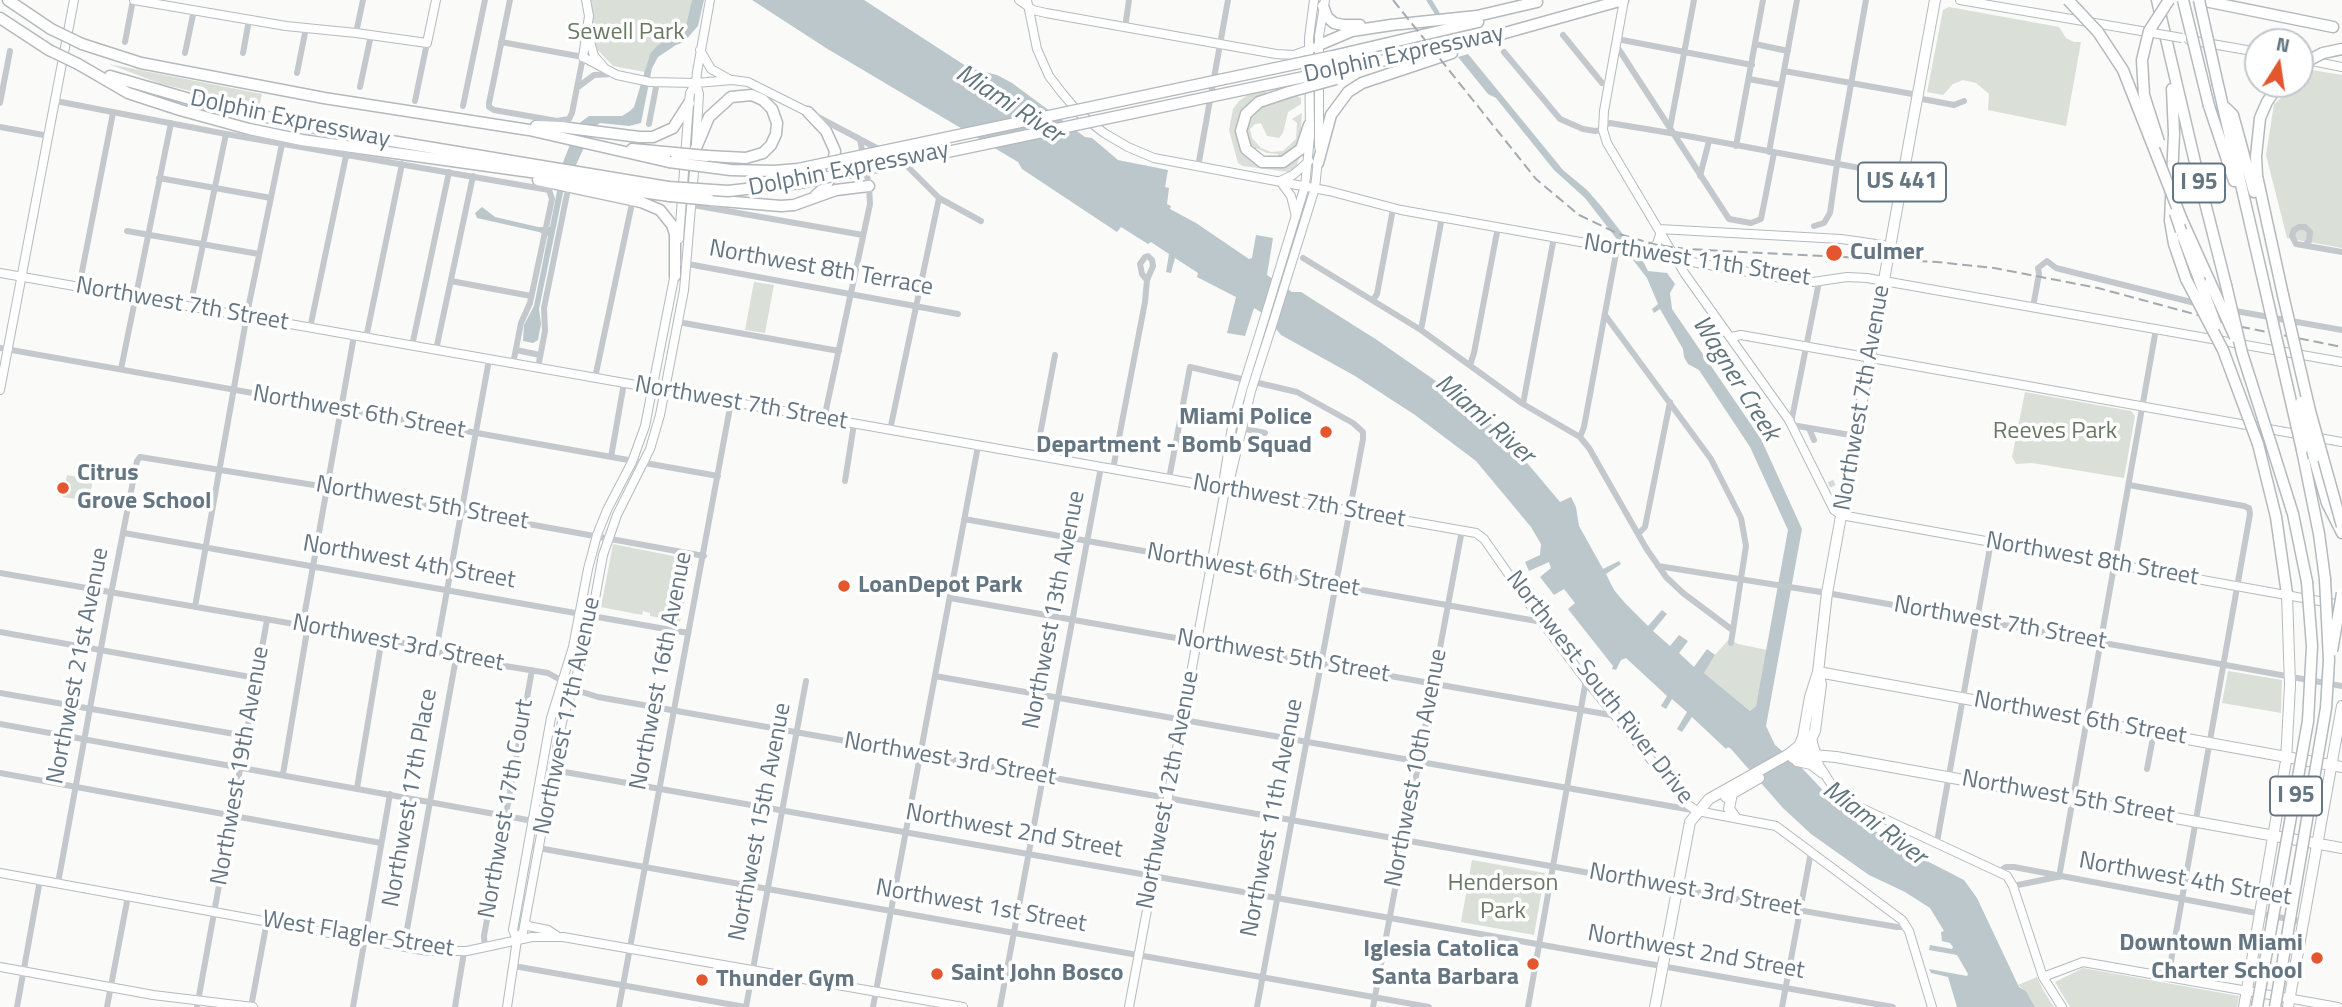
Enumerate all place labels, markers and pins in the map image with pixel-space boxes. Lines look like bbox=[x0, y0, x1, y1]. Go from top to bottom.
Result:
place label: Culmer bbox=[1850, 239, 1924, 267]
marker: Culmer bbox=[1824, 243, 1844, 263]
place label: Miami Police Department - Bomb Squad bbox=[1036, 404, 1312, 460]
marker: Miami Police Department - Bomb Squad bbox=[1318, 424, 1334, 440]
place label: Citrus Grove School bbox=[77, 460, 212, 516]
marker: Citrus Grove School bbox=[55, 480, 71, 496]
place label: LoanDepot Park bbox=[858, 572, 1023, 600]
marker: LoanDepot Park bbox=[836, 578, 852, 594]
place label: Downtown Miami Charter School bbox=[2119, 930, 2303, 986]
place label: Iglesia Catolica Santa Barbara bbox=[1363, 936, 1519, 992]
marker: Downtown Miami Charter School bbox=[2309, 950, 2325, 966]
marker: Iglesia Catolica Santa Barbara bbox=[1525, 956, 1541, 972]
place label: Saint John Bosco bbox=[951, 960, 1124, 988]
place label: Thunder Gym bbox=[716, 966, 855, 994]
marker: Saint John Bosco bbox=[929, 966, 945, 982]
marker: Thunder Gym bbox=[694, 972, 710, 988]

